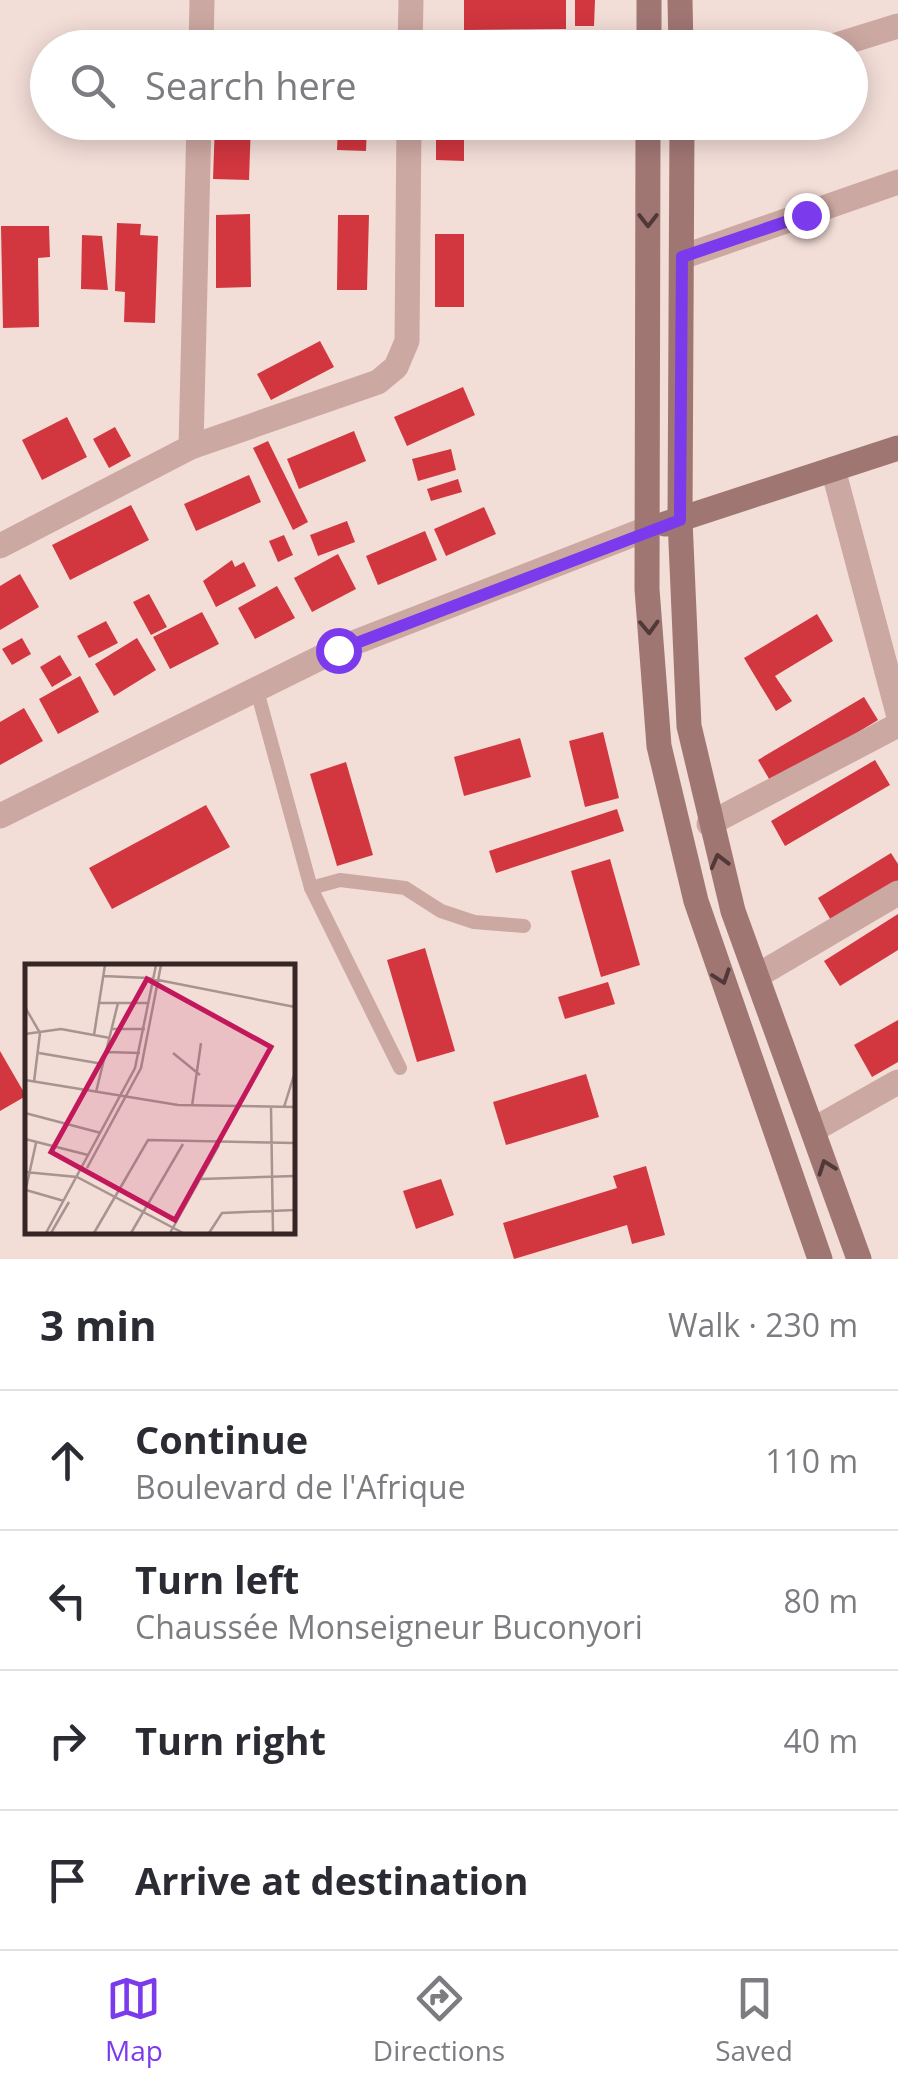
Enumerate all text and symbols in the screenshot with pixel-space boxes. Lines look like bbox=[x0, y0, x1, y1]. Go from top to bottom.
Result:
search box bbox=[30, 30, 868, 140]
icon: search bbox=[65, 58, 120, 113]
text: Search here bbox=[145, 59, 357, 111]
route end bbox=[784, 193, 830, 239]
one-way arrow bbox=[637, 212, 659, 228]
one-way arrow bbox=[638, 619, 659, 635]
route start bbox=[316, 628, 362, 674]
one-way arrow bbox=[710, 852, 731, 870]
inset map bbox=[25, 964, 295, 1234]
one-way arrow bbox=[710, 968, 731, 985]
one-way arrow bbox=[817, 1160, 838, 1177]
text: 3 min bbox=[40, 1296, 157, 1353]
text: Walk · 230 m bbox=[668, 1303, 858, 1346]
text: Continue bbox=[135, 1413, 308, 1465]
icon: ahead bbox=[40, 1433, 95, 1488]
text: 110 m bbox=[765, 1439, 858, 1482]
text: Boulevard de l'Afrique bbox=[135, 1465, 466, 1508]
text: Turn left bbox=[135, 1553, 299, 1605]
icon: left bbox=[40, 1573, 95, 1628]
text: 80 m bbox=[783, 1579, 858, 1622]
text: Chaussée Monseigneur Buconyori bbox=[135, 1605, 643, 1648]
icon: right bbox=[40, 1713, 95, 1768]
text: Turn right bbox=[135, 1714, 326, 1766]
text: 40 m bbox=[783, 1719, 858, 1762]
icon: arrive bbox=[40, 1853, 95, 1908]
text: Arrive at destination bbox=[135, 1854, 529, 1906]
tab: Map bbox=[105, 1971, 163, 2069]
tab: Directions bbox=[373, 1971, 505, 2069]
tab: Saved bbox=[715, 1971, 793, 2069]

